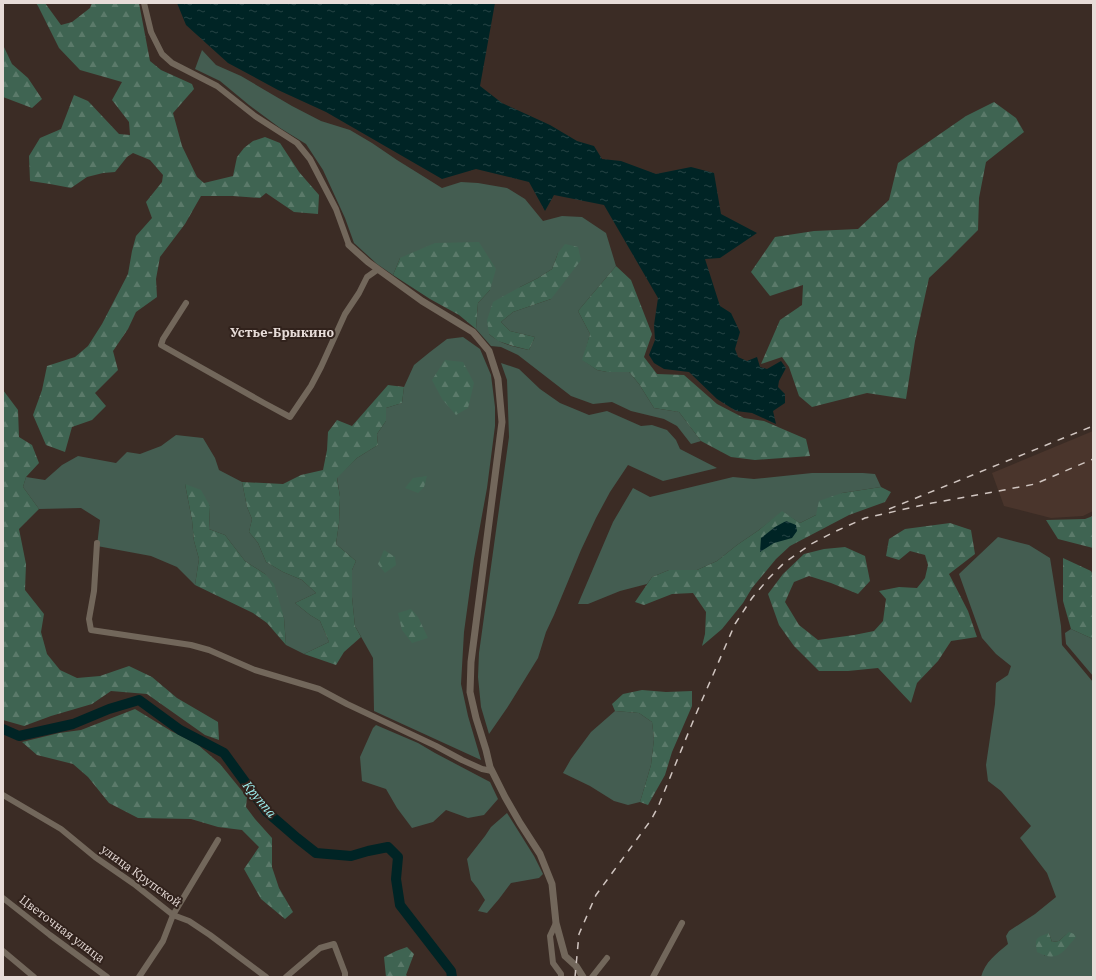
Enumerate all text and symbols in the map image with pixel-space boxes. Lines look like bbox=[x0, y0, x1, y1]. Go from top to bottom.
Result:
district label: Устье-Брыкино bbox=[230, 324, 334, 341]
water label: Круппа bbox=[239, 777, 280, 821]
street label: улица Крупской bbox=[98, 841, 185, 910]
street label: Цветочная улица bbox=[17, 892, 108, 966]

